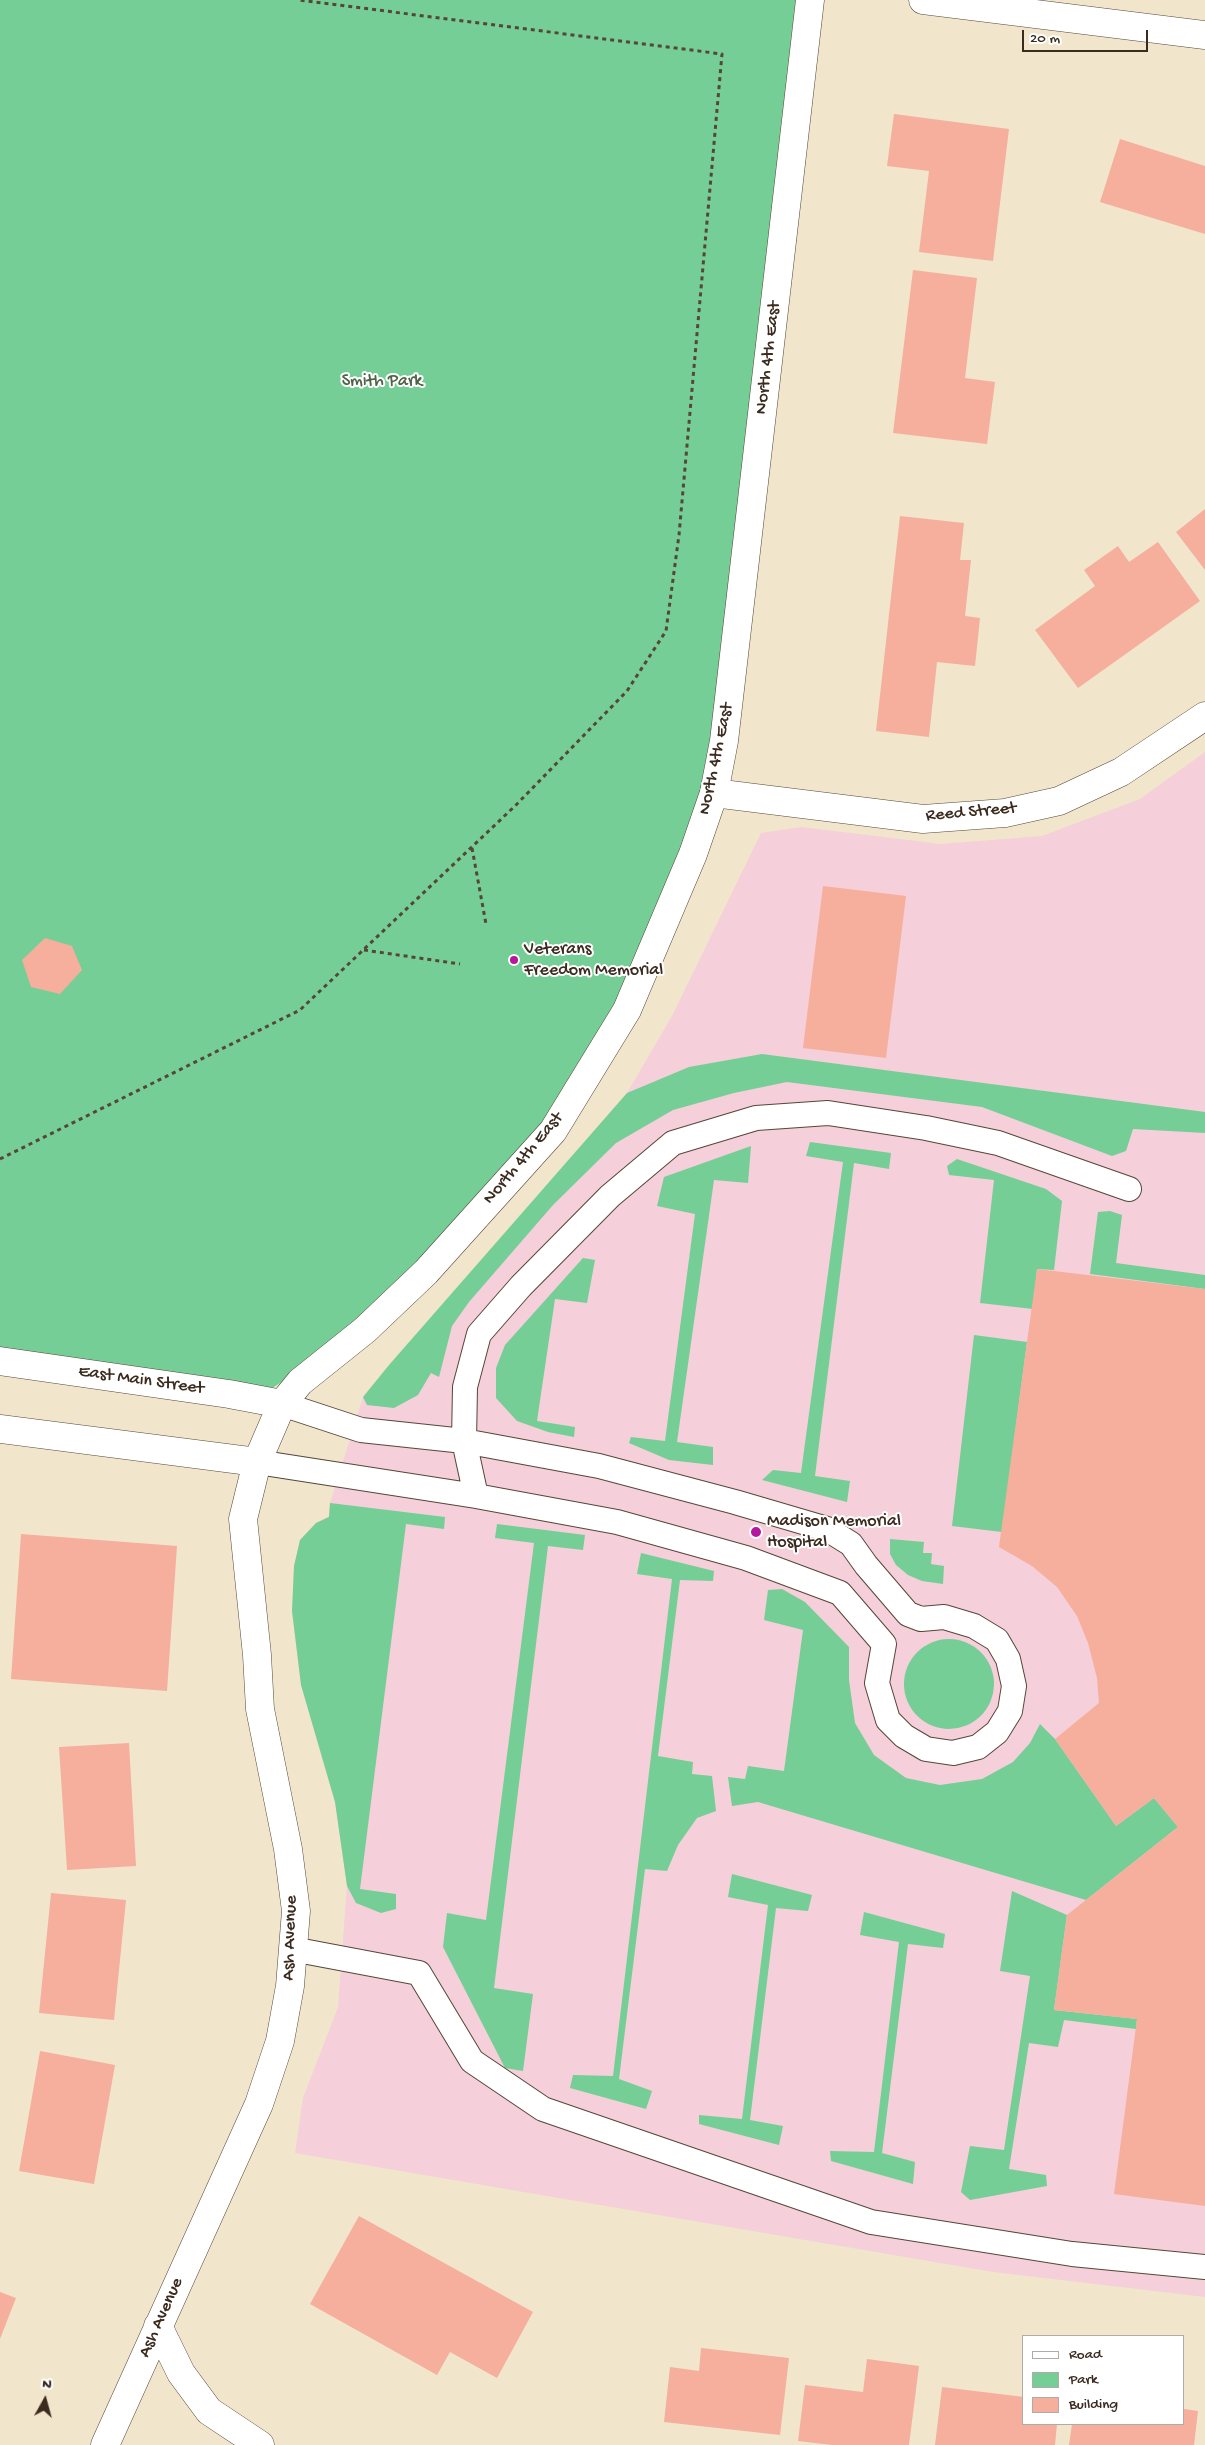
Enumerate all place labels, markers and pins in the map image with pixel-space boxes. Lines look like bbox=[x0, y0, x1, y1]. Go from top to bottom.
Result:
place label: Veterans Freedom Memorial bbox=[524, 939, 663, 982]
marker: Veterans Freedom Memorial bbox=[508, 954, 520, 966]
place label: Madison Memorial Hospital bbox=[767, 1511, 901, 1554]
marker: Madison Memorial Hospital bbox=[749, 1525, 763, 1539]

